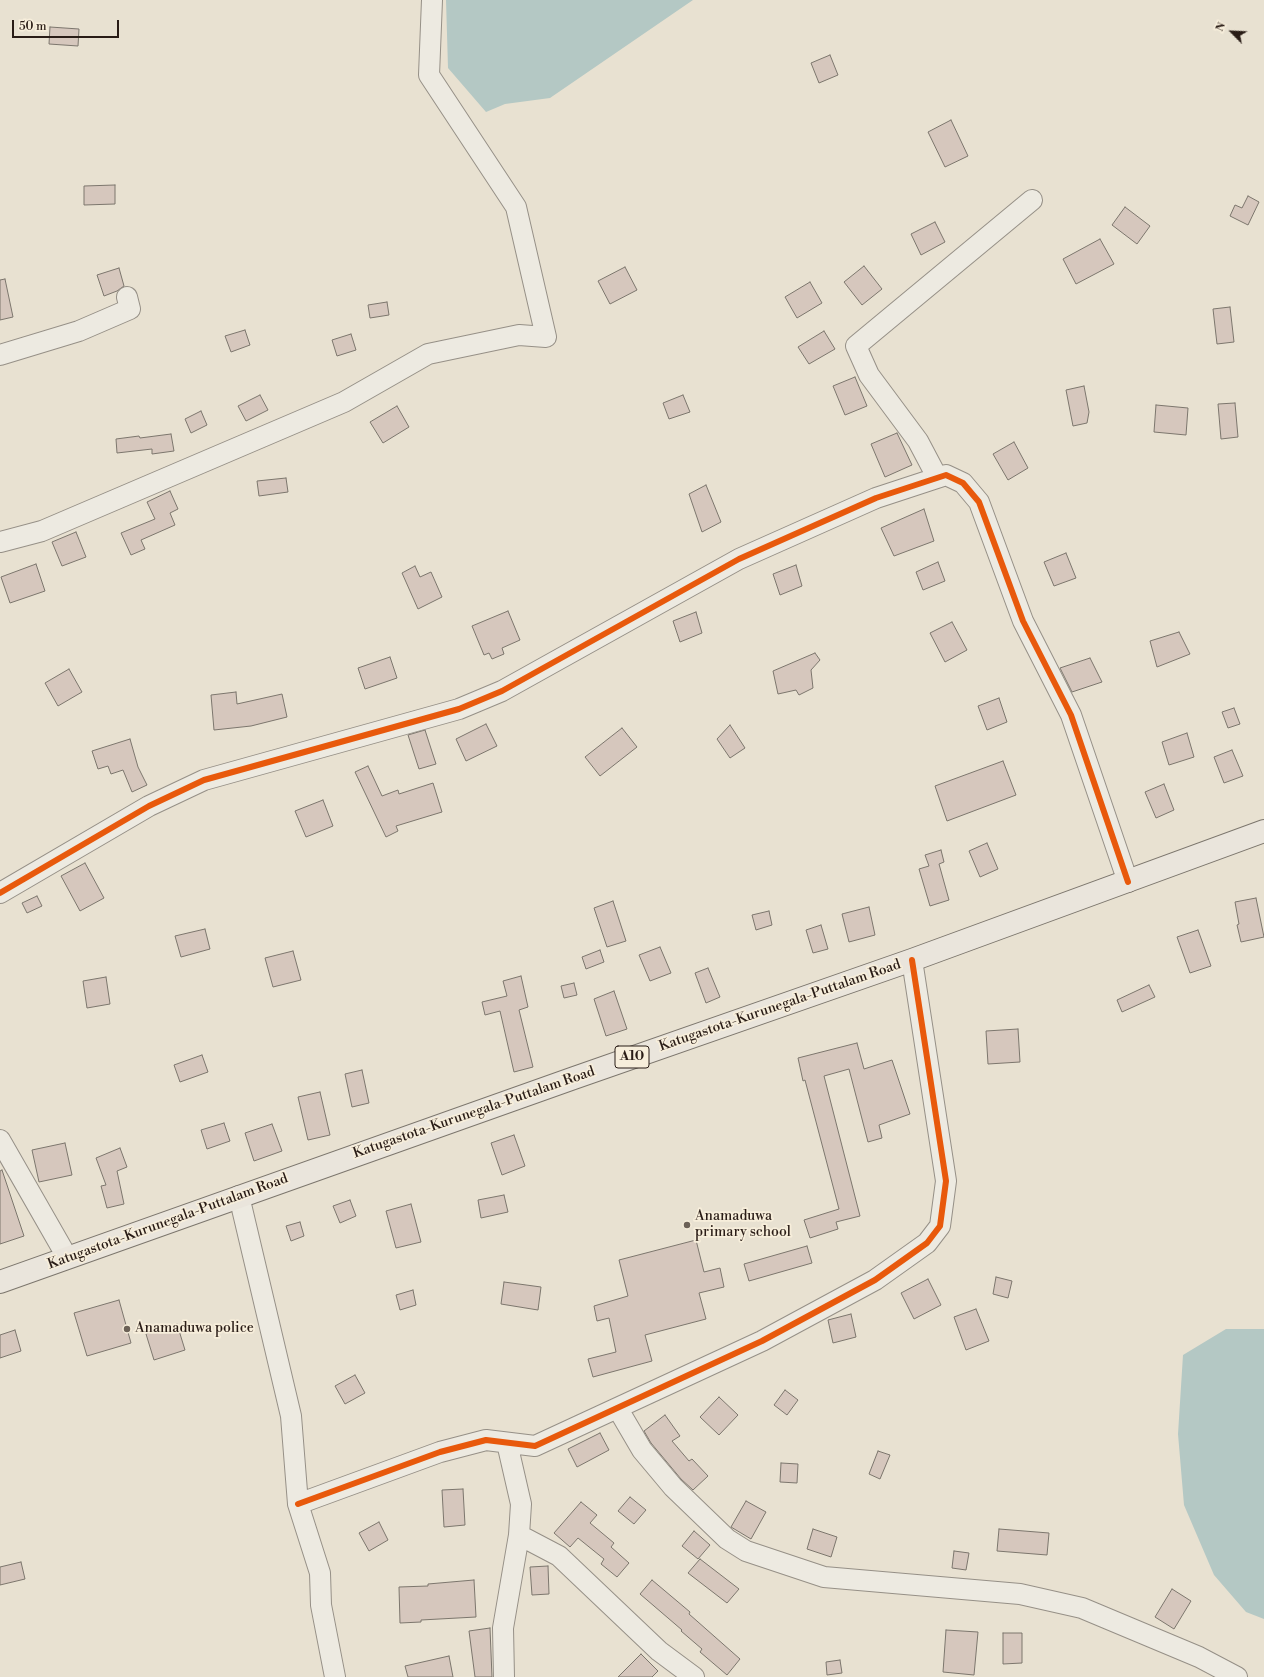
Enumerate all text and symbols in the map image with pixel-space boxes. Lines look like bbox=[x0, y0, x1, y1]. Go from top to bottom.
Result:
scale bar bbox=[14, 12, 121, 38]
north arrow bbox=[1212, 12, 1252, 52]
text: 50 m bbox=[19, 19, 47, 34]
text: N bbox=[1213, 20, 1229, 34]
street label: Katugastota-Kurunegala-Puttalam Road bbox=[657, 957, 903, 1055]
road number: A10 bbox=[615, 1046, 649, 1068]
street label: Katugastota-Kurunegala-Puttalam Road bbox=[351, 1064, 597, 1162]
street label: Katugastota-Kurunegala-Puttalam Road bbox=[45, 1171, 291, 1273]
place label: Anamaduwa primary school bbox=[695, 1209, 791, 1242]
marker: Anamaduwa primary school bbox=[682, 1220, 692, 1230]
place label: Anamaduwa police bbox=[135, 1321, 254, 1337]
marker: Anamaduwa police bbox=[122, 1324, 132, 1334]

